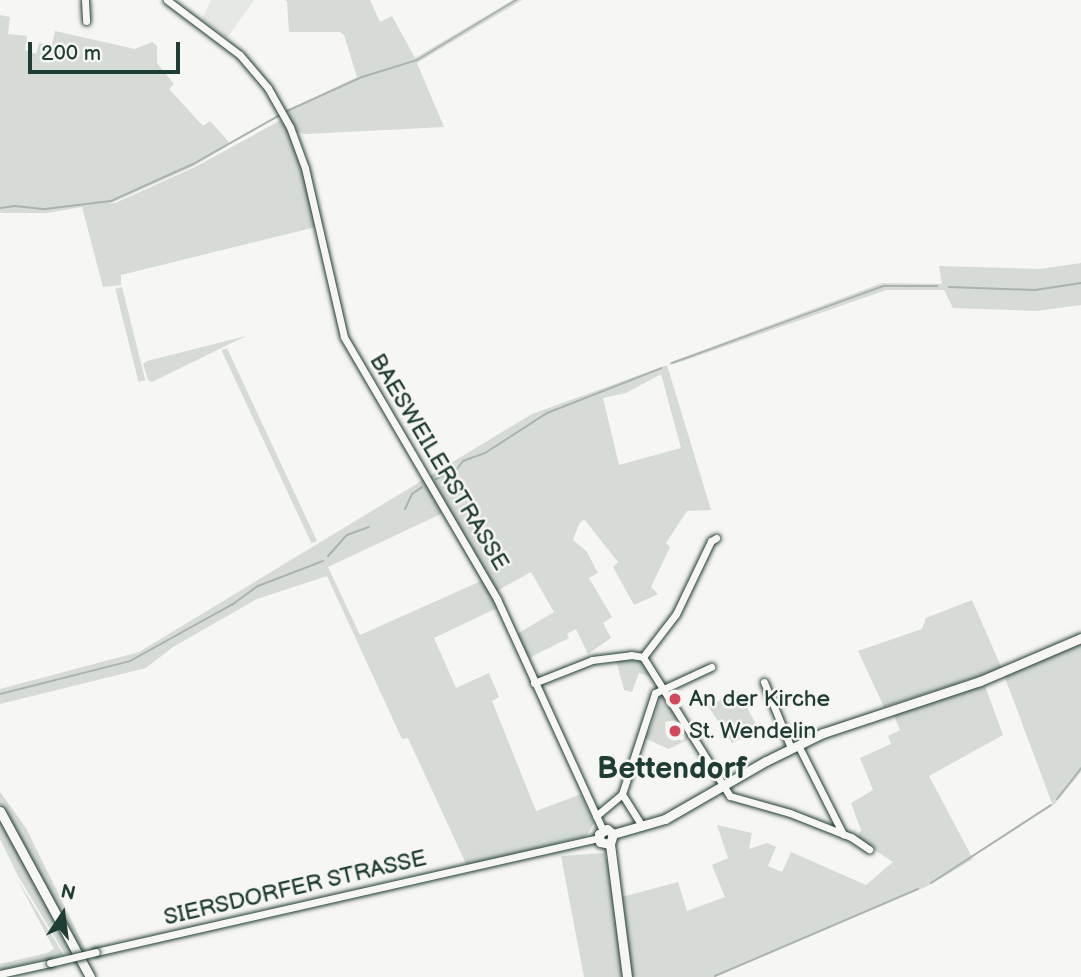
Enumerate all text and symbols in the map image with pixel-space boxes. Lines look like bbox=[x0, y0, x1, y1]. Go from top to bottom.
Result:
scale bar bbox=[32, 28, 184, 72]
text: 200 m bbox=[41, 41, 101, 66]
street label: BAESWEILERSTRASSE bbox=[363, 349, 515, 575]
place label: An der Kirche bbox=[689, 685, 830, 713]
marker: An der Kirche bbox=[667, 691, 683, 707]
place label: St. Wendelin bbox=[689, 717, 817, 745]
marker: St. Wendelin bbox=[667, 723, 683, 739]
district label: Bettendorf bbox=[597, 751, 747, 787]
street label: SIERSDORFER STRASSE bbox=[161, 844, 429, 932]
north arrow bbox=[28, 879, 98, 949]
text: N bbox=[58, 880, 77, 906]

